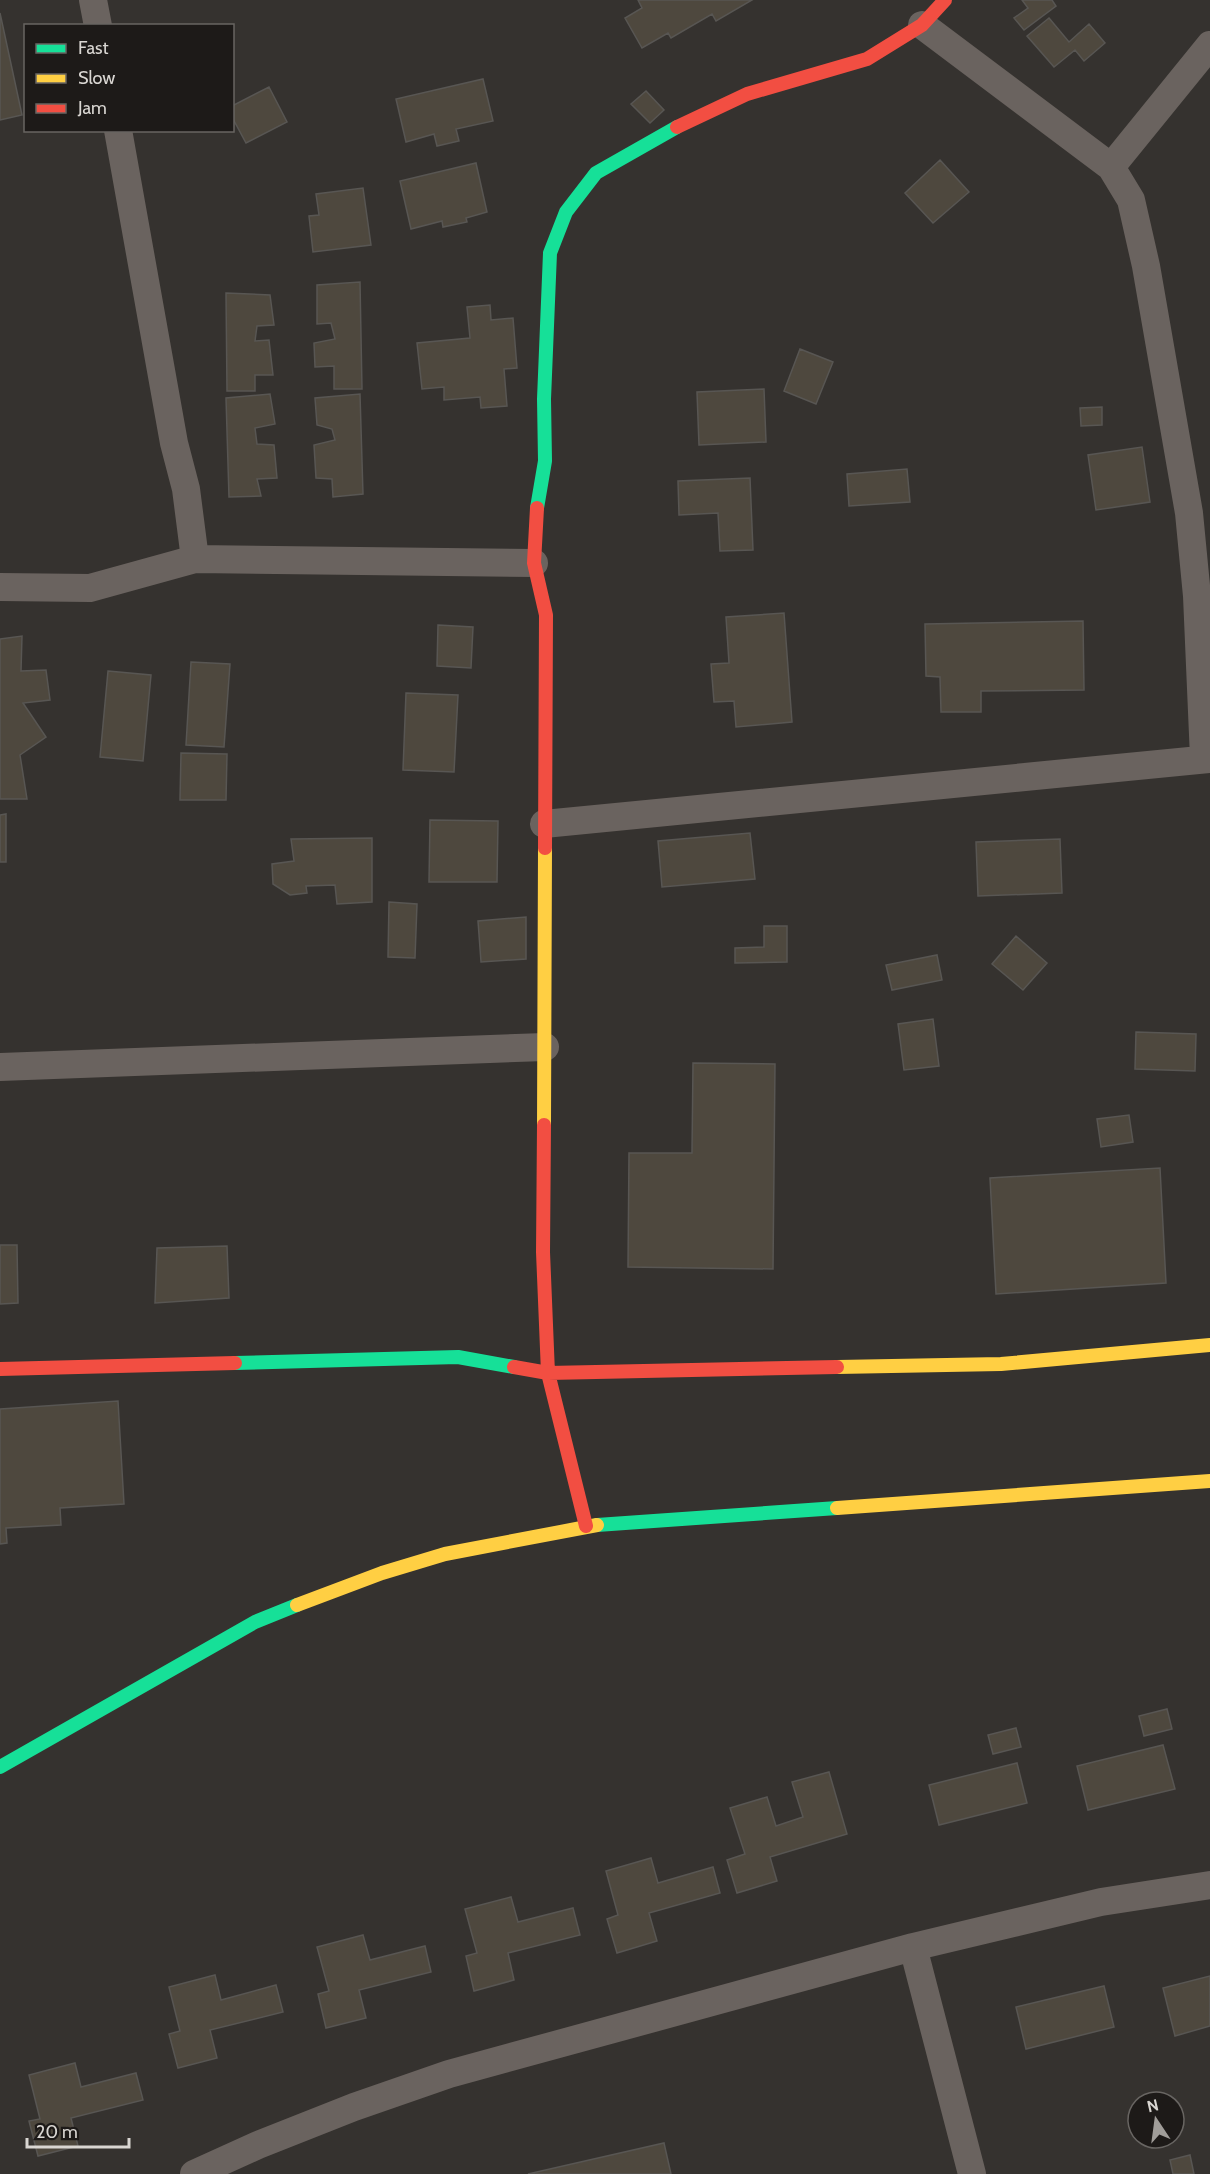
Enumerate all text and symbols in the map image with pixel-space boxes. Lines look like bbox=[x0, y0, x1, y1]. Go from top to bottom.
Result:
legend bbox=[24, 24, 234, 132]
text: Fast bbox=[78, 37, 109, 59]
text: Slow bbox=[78, 67, 115, 89]
text: Jam bbox=[77, 97, 107, 119]
north arrow bbox=[1126, 2090, 1186, 2150]
text: N bbox=[1145, 2095, 1160, 2116]
scale bar bbox=[27, 2111, 129, 2149]
text: 20 m bbox=[36, 2121, 78, 2143]

